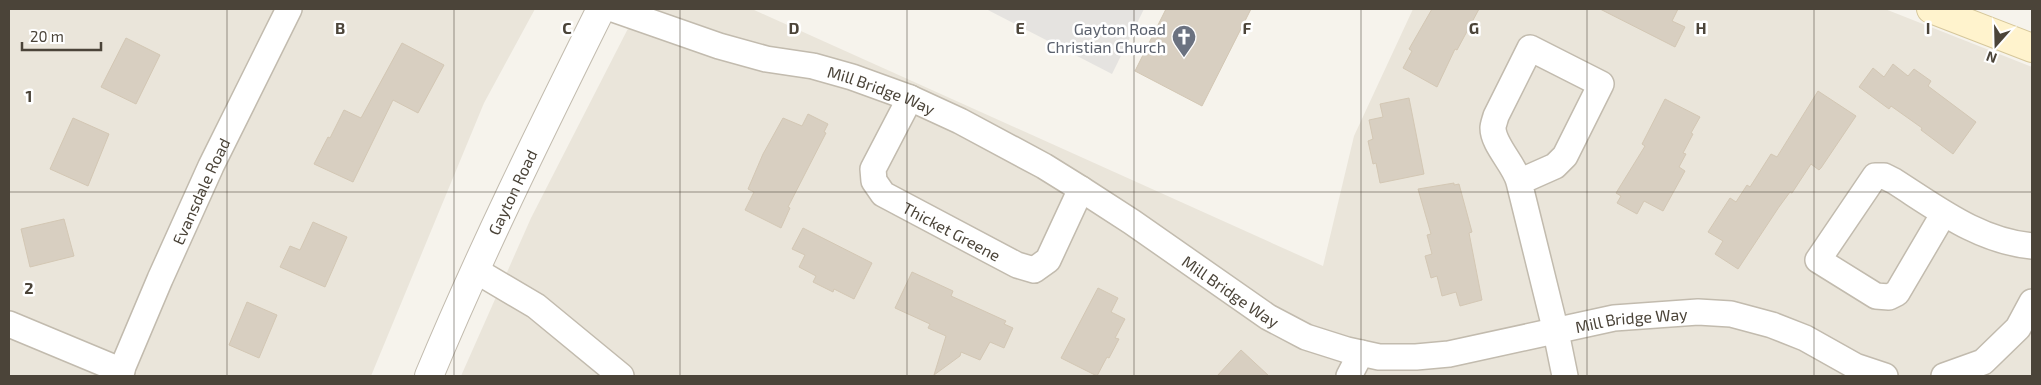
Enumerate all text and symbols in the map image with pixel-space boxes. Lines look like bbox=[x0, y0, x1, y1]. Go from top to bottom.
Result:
text: B bbox=[335, 18, 345, 37]
text: C bbox=[562, 18, 572, 37]
text: D bbox=[789, 18, 800, 37]
text: E bbox=[1015, 18, 1025, 37]
text: F bbox=[1243, 18, 1252, 37]
text: G bbox=[1469, 18, 1479, 37]
text: H bbox=[1695, 18, 1707, 37]
text: I bbox=[1926, 18, 1930, 37]
place label: Gayton Road Christian Church bbox=[1046, 19, 1166, 56]
scale bar bbox=[22, 20, 101, 52]
north arrow bbox=[1971, 20, 2021, 70]
church icon: Gayton Road Christian Church bbox=[1171, 24, 1197, 58]
text: 20 m bbox=[30, 27, 64, 45]
text: N bbox=[1984, 48, 1999, 67]
street label: Mill Bridge Way bbox=[826, 61, 939, 118]
text: 1 bbox=[26, 86, 32, 105]
street label: Evansdale Road bbox=[167, 135, 233, 247]
street label: Gayton Road bbox=[483, 146, 540, 237]
street label: Thicket Greene bbox=[900, 197, 1004, 264]
street label: Mill Bridge Way bbox=[1179, 251, 1283, 331]
text: 2 bbox=[24, 278, 34, 297]
street label: Mill Bridge Way bbox=[1573, 303, 1689, 336]

